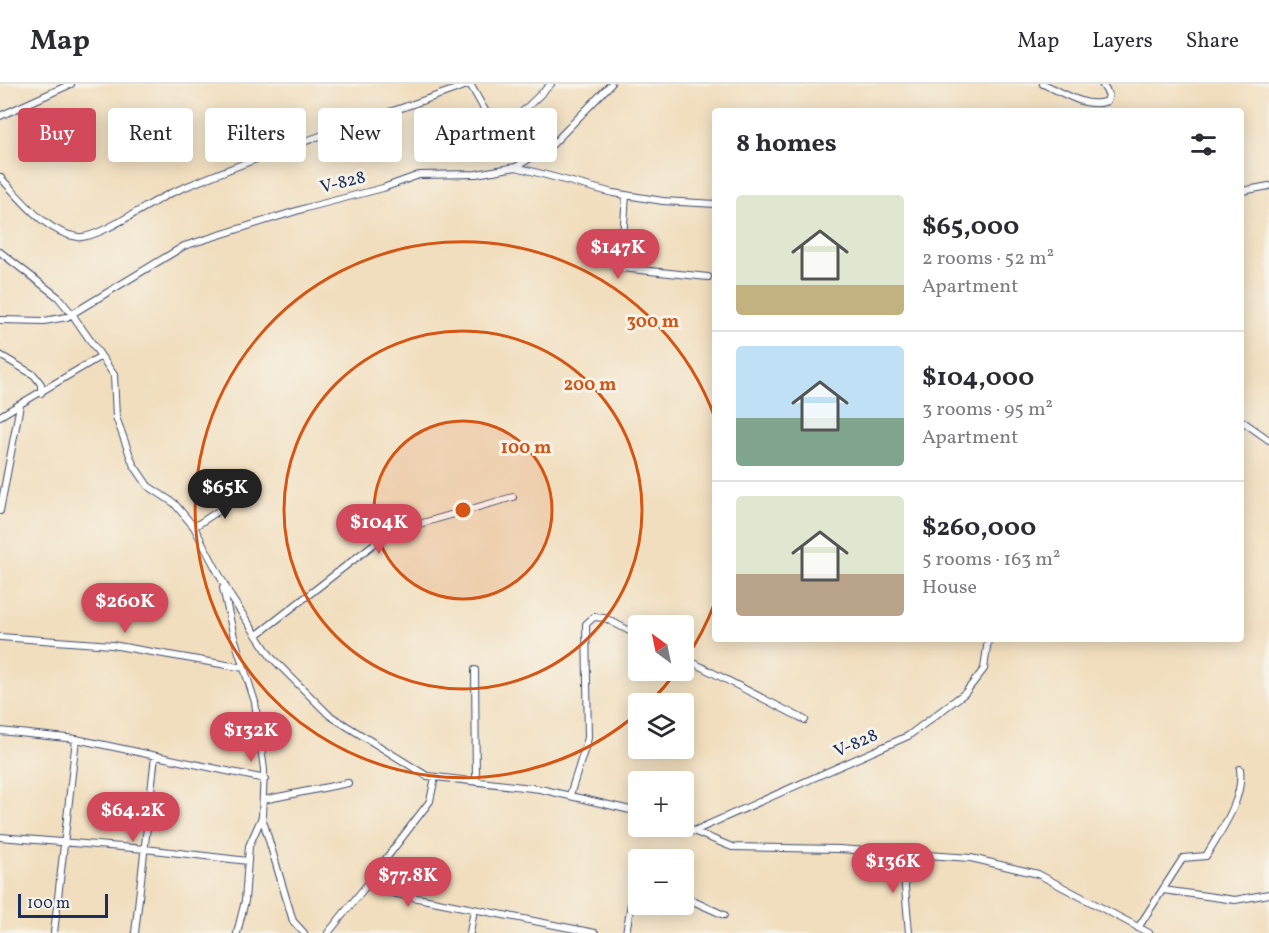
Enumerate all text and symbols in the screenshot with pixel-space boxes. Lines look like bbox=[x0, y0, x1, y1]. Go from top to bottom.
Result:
text: Map bbox=[30, 22, 90, 61]
text: Map bbox=[1017, 27, 1059, 56]
text: Layers bbox=[1092, 27, 1153, 56]
text: Share bbox=[1186, 27, 1239, 56]
chip: Buy bbox=[18, 108, 96, 162]
chip: Rent bbox=[108, 108, 193, 162]
chip: Filters bbox=[205, 108, 306, 162]
chip: New bbox=[318, 108, 402, 162]
chip: Apartment bbox=[414, 108, 557, 162]
text: 8 homes bbox=[736, 126, 837, 162]
icon: filters bbox=[1187, 128, 1220, 161]
street label: V-828 bbox=[318, 165, 368, 201]
text: $65,000 bbox=[922, 209, 1019, 245]
icon: home bbox=[784, 219, 856, 291]
pin: $147K bbox=[576, 229, 660, 280]
text: $147K bbox=[590, 234, 646, 262]
text: 2 rooms · 52 m² bbox=[922, 245, 1054, 273]
text: Apartment bbox=[922, 273, 1018, 301]
text: 300 m bbox=[627, 310, 679, 335]
text: $104,000 bbox=[922, 360, 1034, 396]
icon: home bbox=[784, 370, 856, 442]
text: 200 m bbox=[564, 373, 616, 398]
text: 3 rooms · 95 m² bbox=[922, 396, 1053, 424]
text: Apartment bbox=[922, 424, 1018, 452]
text: 100 m bbox=[501, 436, 551, 461]
pin: $65K bbox=[189, 469, 261, 520]
text: $65K bbox=[202, 474, 248, 502]
centre of rings bbox=[453, 500, 473, 520]
pin: $104K bbox=[337, 504, 421, 555]
text: $104K bbox=[350, 509, 408, 537]
text: $260,000 bbox=[922, 510, 1036, 546]
icon: home bbox=[784, 520, 856, 592]
text: 5 rooms · 163 m² bbox=[922, 546, 1060, 574]
text: House bbox=[922, 574, 977, 602]
pin: $260K bbox=[83, 583, 167, 634]
text: $260K bbox=[95, 588, 155, 616]
north arrow bbox=[628, 615, 694, 681]
map controls bbox=[628, 615, 694, 915]
button: layers bbox=[628, 693, 694, 759]
pin: $132K bbox=[209, 712, 293, 763]
text: $132K bbox=[224, 717, 278, 745]
street label: V-828 bbox=[830, 723, 882, 765]
button: + bbox=[628, 771, 694, 837]
pin: $64.2K bbox=[84, 792, 182, 843]
text: $64.2K bbox=[101, 797, 165, 825]
pin: $136K bbox=[851, 843, 935, 894]
text: $136K bbox=[866, 848, 920, 876]
button: − bbox=[628, 849, 694, 915]
pin: $77.8K bbox=[359, 857, 457, 908]
text: $77.8K bbox=[378, 862, 438, 890]
scale bar bbox=[18, 891, 108, 918]
text: 100 m bbox=[27, 893, 70, 915]

